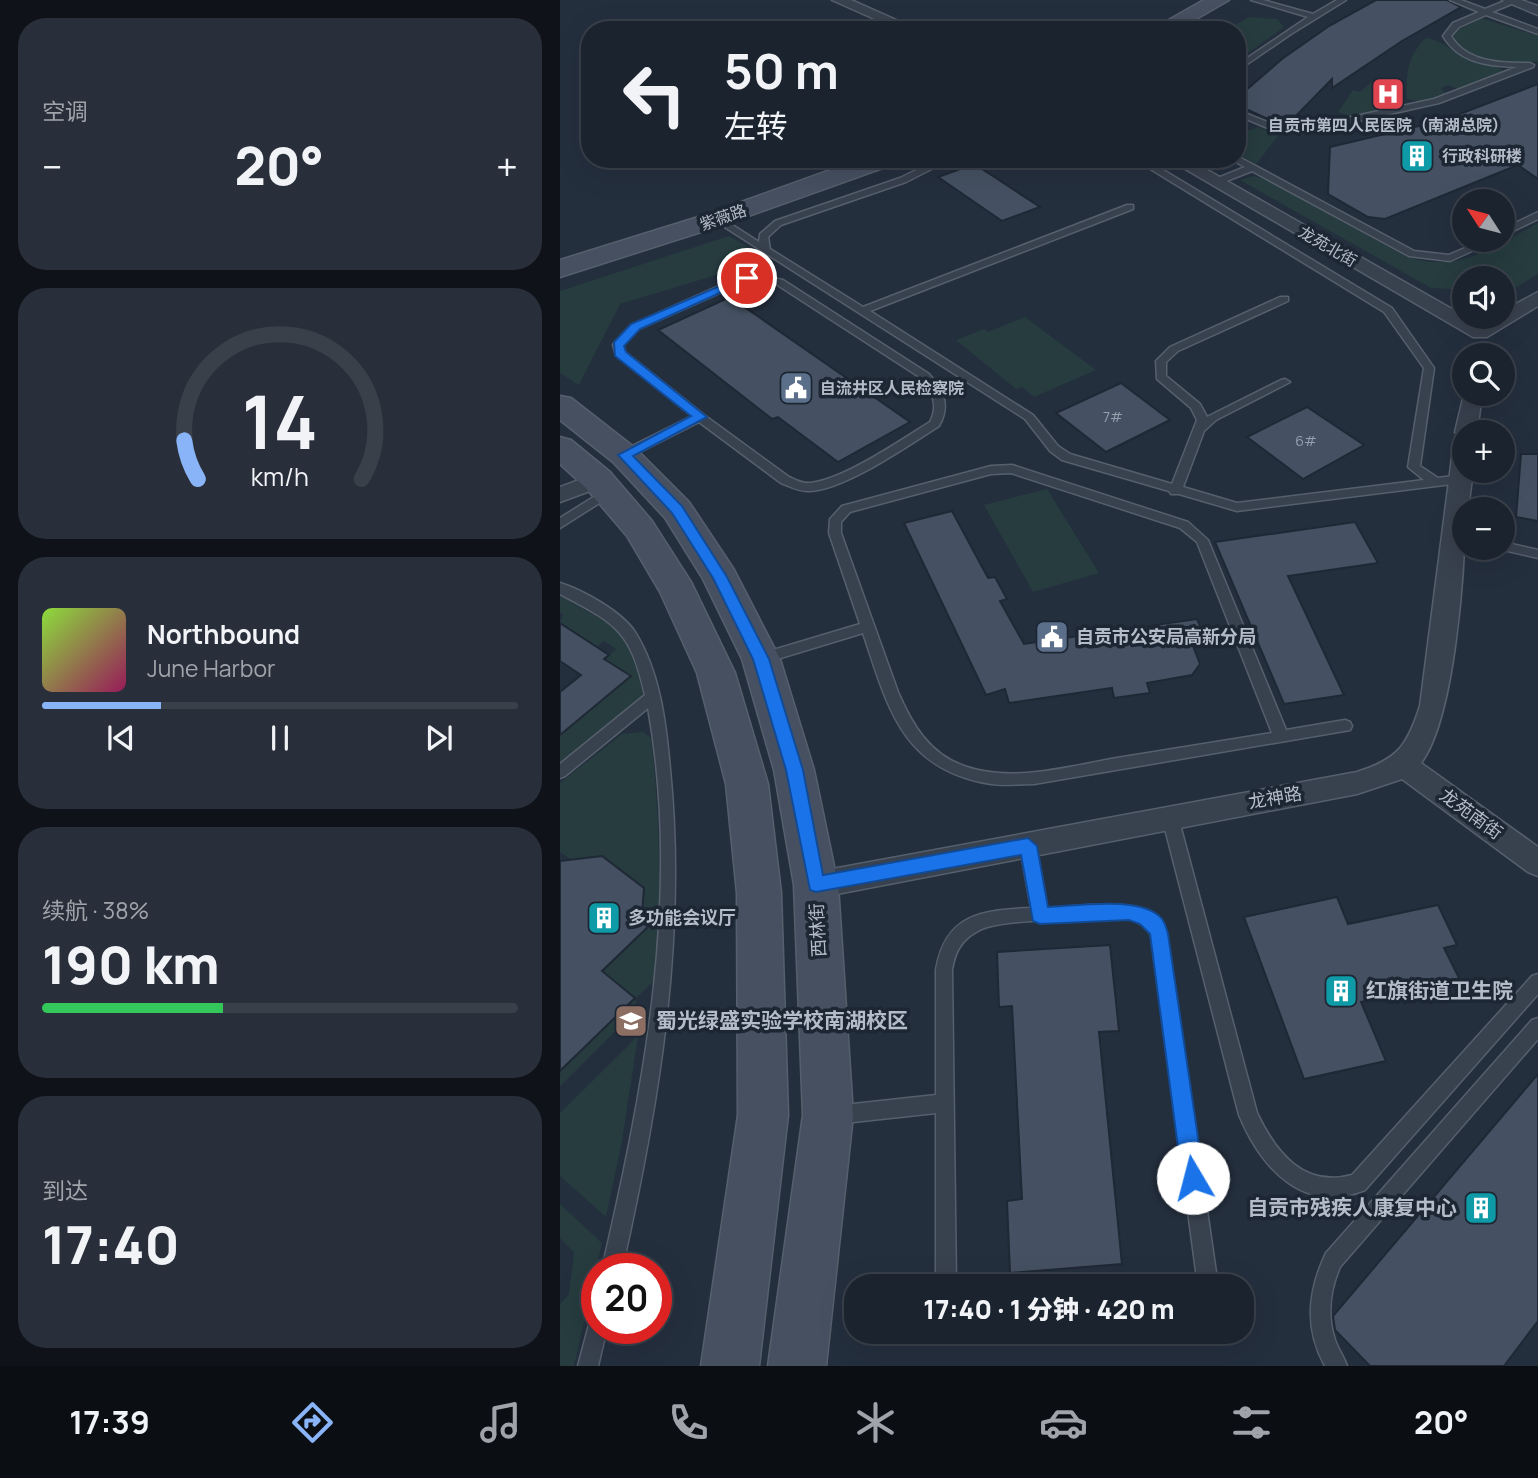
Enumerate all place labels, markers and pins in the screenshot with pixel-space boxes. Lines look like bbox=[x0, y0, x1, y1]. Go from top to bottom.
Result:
hospital icon: 自贡市第四人民医院（南湖总院） bbox=[1369, 75, 1407, 113]
place label: 自贡市第四人民医院（南湖总院） bbox=[1268, 114, 1508, 136]
building icon: 行政科研楼 bbox=[1398, 137, 1436, 175]
place label: 行政科研楼 bbox=[1442, 145, 1522, 167]
pin bbox=[717, 248, 777, 308]
public building icon: 自流井区人民检察院 bbox=[777, 369, 815, 407]
place label: 自流井区人民检察院 bbox=[820, 377, 964, 399]
public building icon: 自贡市公安局高新分局 bbox=[1033, 618, 1071, 656]
place label: 自贡市公安局高新分局 bbox=[1076, 624, 1256, 648]
building icon: 多功能会议厅 bbox=[585, 899, 623, 937]
place label: 多功能会议厅 bbox=[628, 905, 736, 929]
building icon: 红旗街道卫生院 bbox=[1322, 972, 1360, 1010]
place label: 红旗街道卫生院 bbox=[1366, 976, 1513, 1004]
school or university icon: 蜀光绿盛实验学校南湖校区 bbox=[612, 1002, 650, 1040]
place label: 蜀光绿盛实验学校南湖校区 bbox=[656, 1006, 908, 1034]
building icon: 自贡市残疾人康复中心 bbox=[1462, 1189, 1500, 1227]
place label: 自贡市残疾人康复中心 bbox=[1247, 1193, 1457, 1221]

